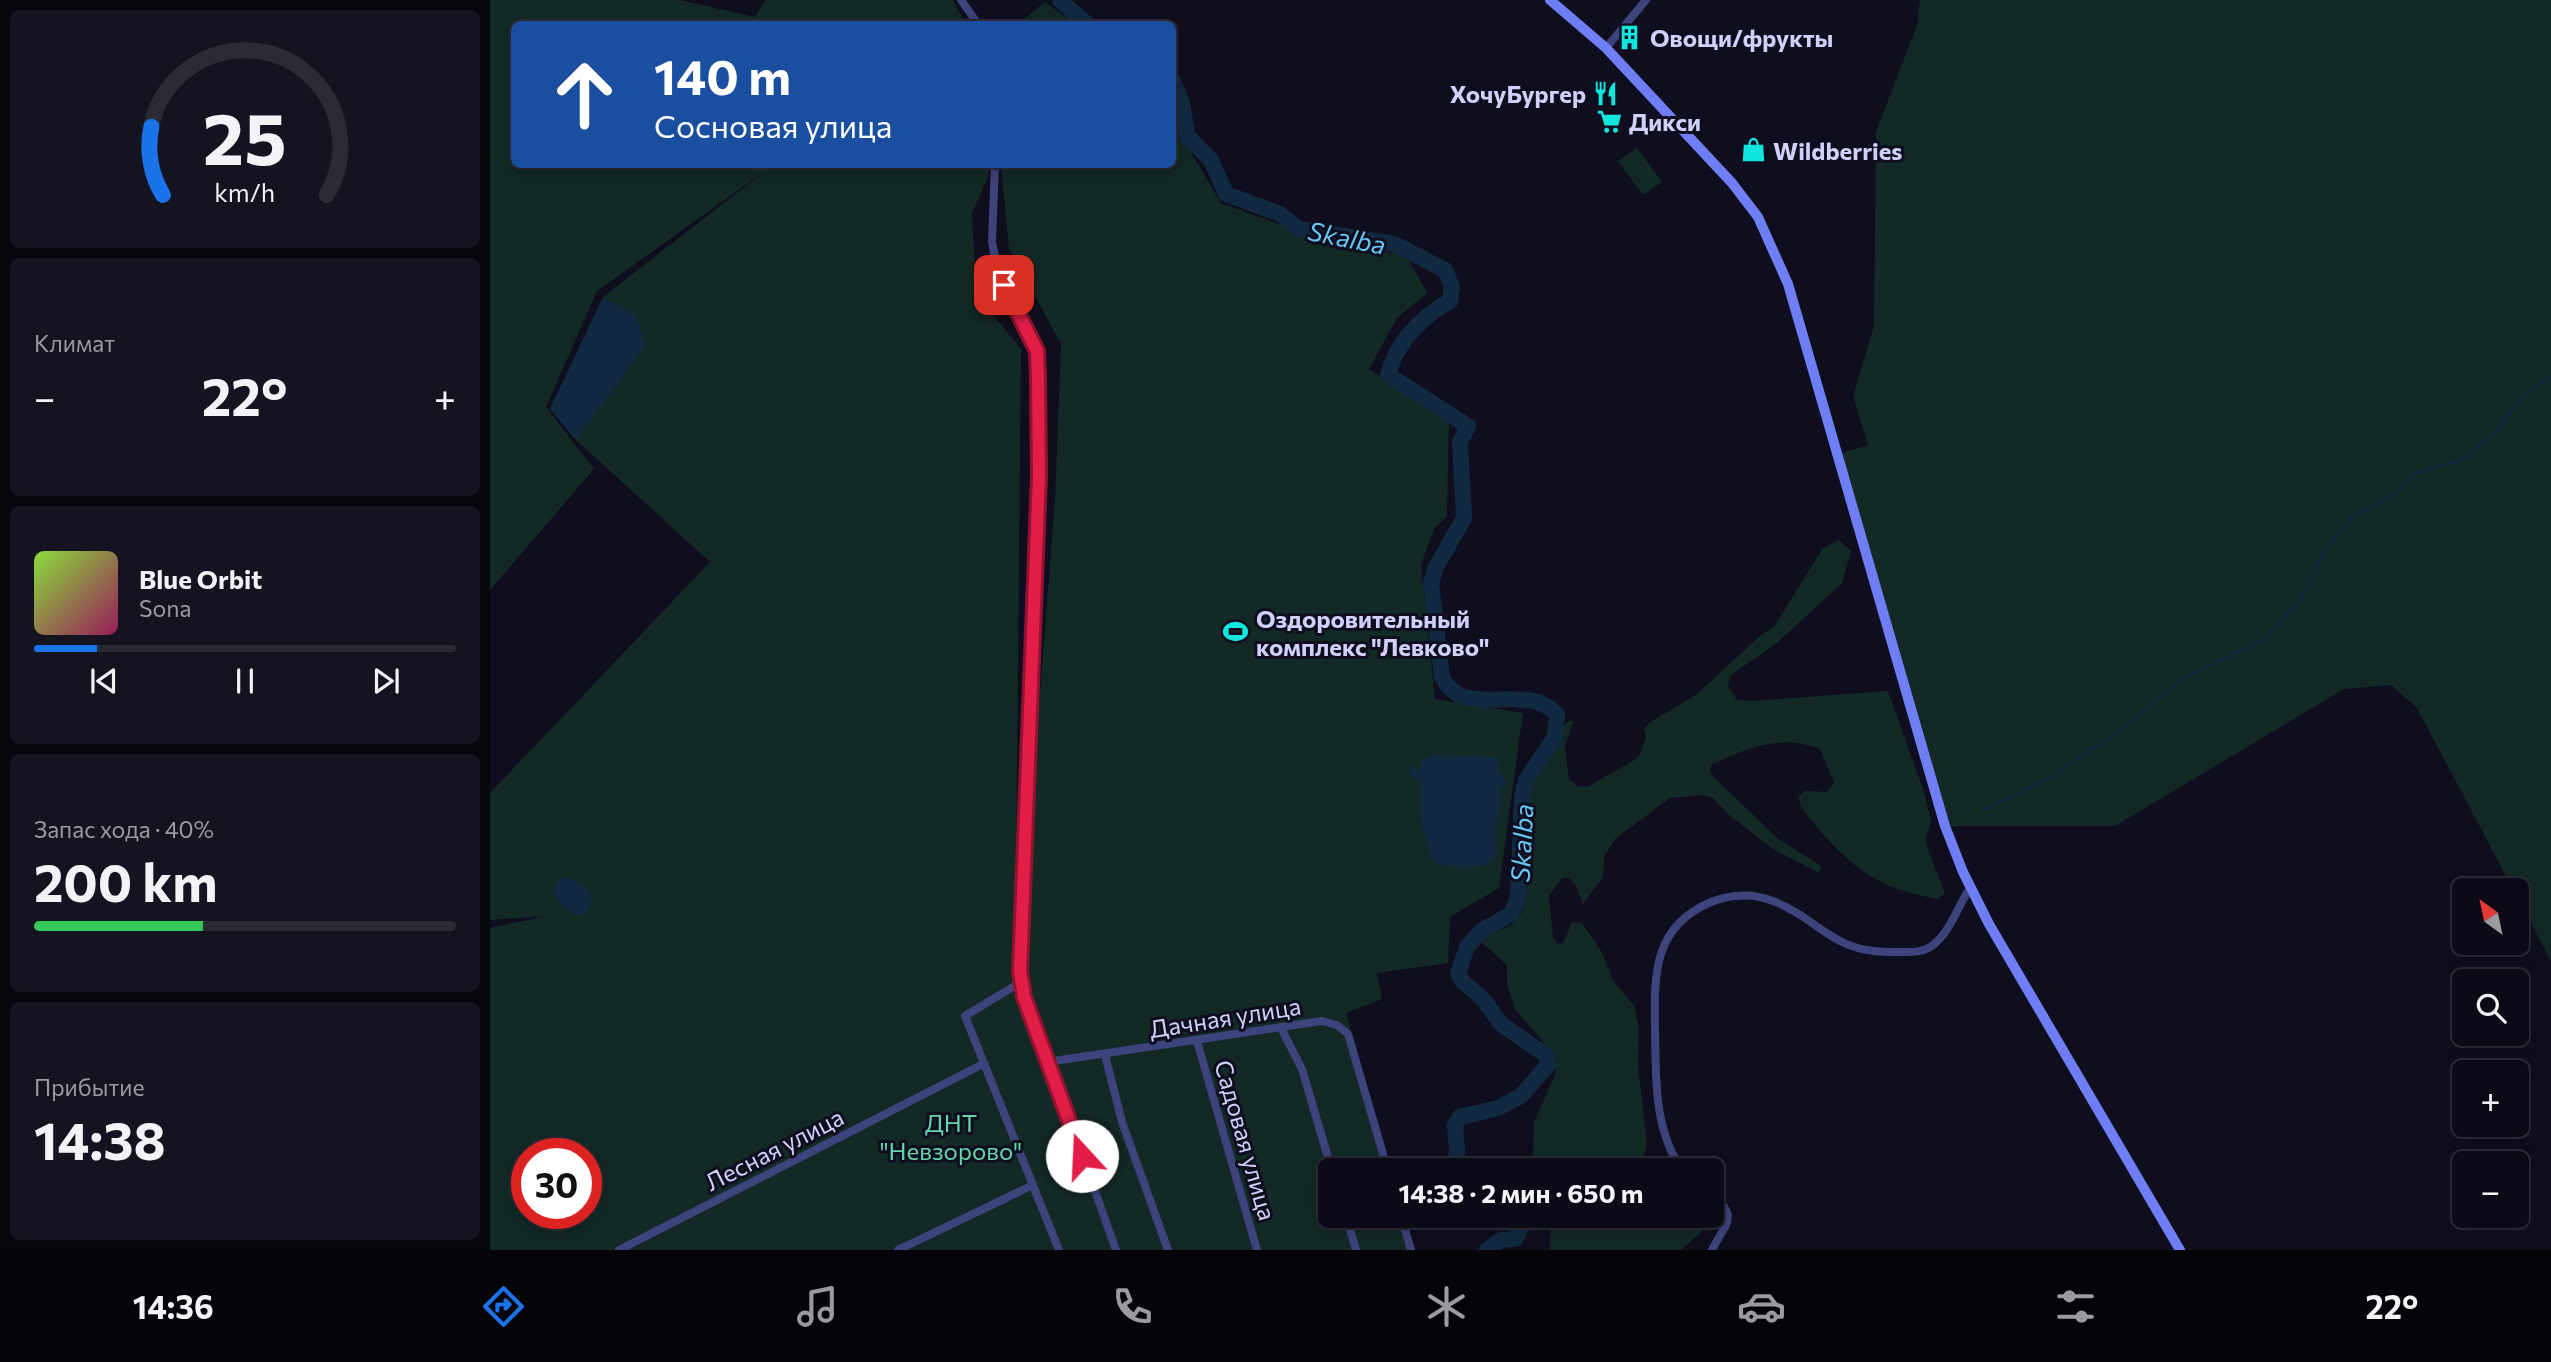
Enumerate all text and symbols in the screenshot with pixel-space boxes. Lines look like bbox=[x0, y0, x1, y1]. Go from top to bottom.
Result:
building icon: Овощи/фрукты bbox=[1616, 23, 1644, 51]
place label: Овощи/фрукты bbox=[1650, 23, 1833, 52]
text: 140 m bbox=[654, 45, 791, 105]
icon: ahead bbox=[539, 49, 630, 140]
place label: ХочуБургер bbox=[1450, 79, 1586, 108]
restaurant icon: ХочуБургер bbox=[1592, 79, 1620, 107]
text: 25 bbox=[203, 91, 287, 180]
text: Сосновая улица bbox=[654, 105, 892, 145]
supermarket icon: Дикси bbox=[1595, 107, 1623, 135]
place label: Дикси bbox=[1629, 107, 1701, 136]
shop icon: Wildberries bbox=[1739, 136, 1767, 164]
place label: Wildberries bbox=[1773, 136, 1903, 165]
text: km/h bbox=[215, 177, 275, 207]
water label: Skalba bbox=[1306, 214, 1388, 260]
pin bbox=[974, 255, 1034, 315]
icon: arrive bbox=[985, 266, 1023, 304]
text: Климат bbox=[34, 329, 115, 357]
text: 22° bbox=[202, 363, 287, 427]
text: − bbox=[34, 373, 56, 420]
text: + bbox=[434, 373, 456, 420]
text: Blue Orbit bbox=[139, 563, 262, 594]
text: Sona bbox=[139, 594, 191, 622]
place label: Оздоровительный комплекс "Левково" bbox=[1256, 604, 1489, 661]
sports icon: Оздоровительный комплекс "Левково" bbox=[1222, 618, 1250, 646]
icon: previous bbox=[85, 662, 123, 700]
icon: pause bbox=[226, 662, 264, 700]
icon: next bbox=[367, 662, 405, 700]
water label: Skalba bbox=[1503, 803, 1539, 883]
text: Запас хода · 40% bbox=[34, 815, 214, 843]
text: 200 km bbox=[34, 849, 218, 913]
north arrow bbox=[2452, 878, 2529, 956]
map controls bbox=[2452, 878, 2529, 1228]
button: search bbox=[2452, 969, 2529, 1046]
street label: Дачная улица bbox=[1147, 991, 1303, 1043]
street label: Садовая улица bbox=[1209, 1057, 1283, 1223]
button: + bbox=[2452, 1060, 2529, 1137]
text: Прибытие bbox=[34, 1073, 145, 1101]
street label: Лесная улица bbox=[700, 1102, 848, 1196]
text: 14:38 bbox=[34, 1107, 166, 1171]
park label: ДНТ "Невзорово" bbox=[880, 1108, 1022, 1165]
position arrow bbox=[1045, 1119, 1119, 1193]
speed limit sign: 30 bbox=[511, 1138, 602, 1229]
button: − bbox=[2452, 1151, 2529, 1228]
text: 14:38 · 2 мин · 650 m bbox=[1399, 1177, 1643, 1208]
icon: directions bbox=[479, 1282, 528, 1331]
icon: music bbox=[793, 1282, 842, 1331]
icon: phone bbox=[1108, 1282, 1157, 1331]
icon: climate bbox=[1422, 1282, 1471, 1331]
icon: car bbox=[1737, 1282, 1786, 1331]
icon: filters bbox=[2051, 1282, 2100, 1331]
text: 14:36 bbox=[133, 1286, 214, 1326]
text: 22° bbox=[2366, 1286, 2418, 1326]

